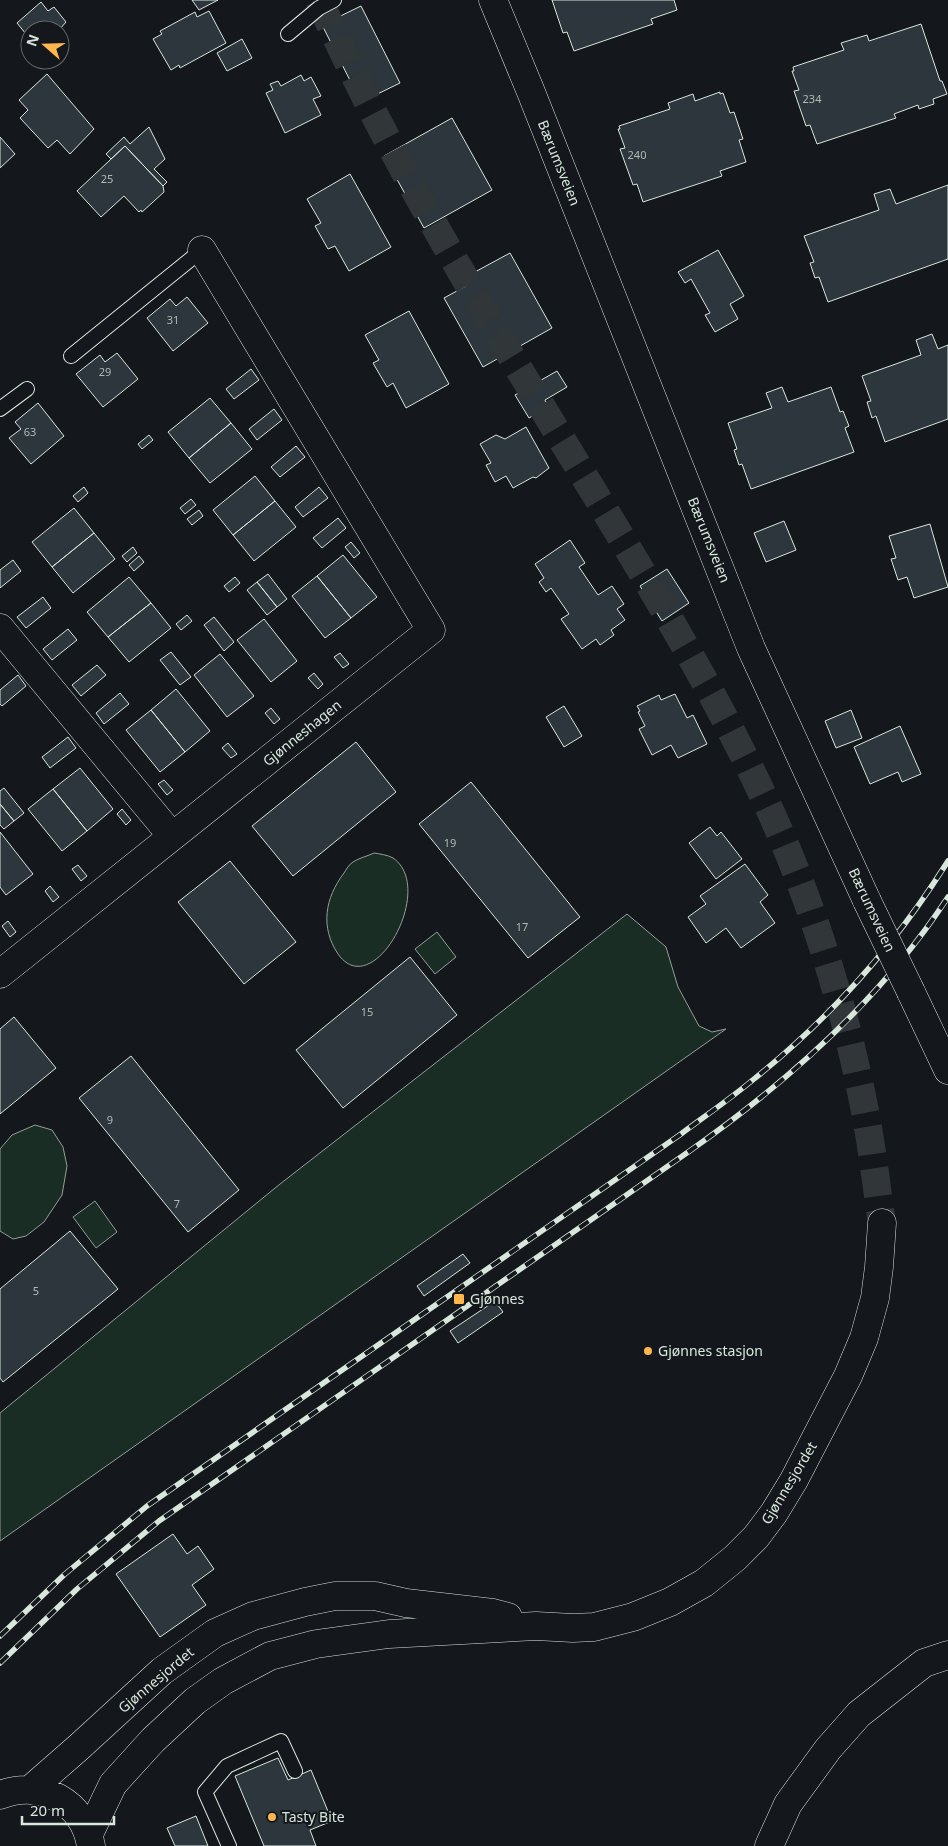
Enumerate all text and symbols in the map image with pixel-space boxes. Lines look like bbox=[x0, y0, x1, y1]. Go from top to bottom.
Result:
north arrow bbox=[20, 20, 70, 70]
text: N bbox=[21, 32, 43, 49]
house number: 234 bbox=[803, 91, 822, 106]
street label: Bærumsveien bbox=[534, 117, 585, 208]
house number: 240 bbox=[628, 147, 646, 162]
house number: 25 bbox=[101, 171, 113, 186]
house number: 31 bbox=[167, 312, 179, 327]
house number: 29 bbox=[99, 364, 111, 379]
house number: 63 bbox=[24, 424, 36, 439]
street label: Bærumsveien bbox=[684, 494, 735, 585]
street label: Gjønneshagen bbox=[258, 695, 345, 770]
house number: 19 bbox=[444, 835, 456, 850]
street label: Bærumsveien bbox=[845, 865, 900, 955]
house number: 17 bbox=[516, 919, 528, 934]
house number: 15 bbox=[361, 1004, 373, 1019]
house number: 9 bbox=[107, 1112, 113, 1127]
house number: 7 bbox=[174, 1196, 180, 1211]
house number: 5 bbox=[33, 1283, 39, 1298]
place label: Gjønnes bbox=[470, 1289, 524, 1308]
marker: Gjønnes bbox=[452, 1292, 466, 1306]
place label: Gjønnes stasjon bbox=[658, 1341, 763, 1360]
marker: Gjønnes stasjon bbox=[642, 1345, 654, 1357]
street label: Gjønnesjordet bbox=[756, 1438, 821, 1528]
street label: Gjønnesjordet bbox=[114, 1642, 198, 1717]
scale bar bbox=[22, 1794, 115, 1826]
text: 20 m bbox=[30, 1800, 65, 1820]
place label: Tasty Bite bbox=[282, 1807, 345, 1826]
marker: Tasty Bite bbox=[266, 1811, 278, 1823]

